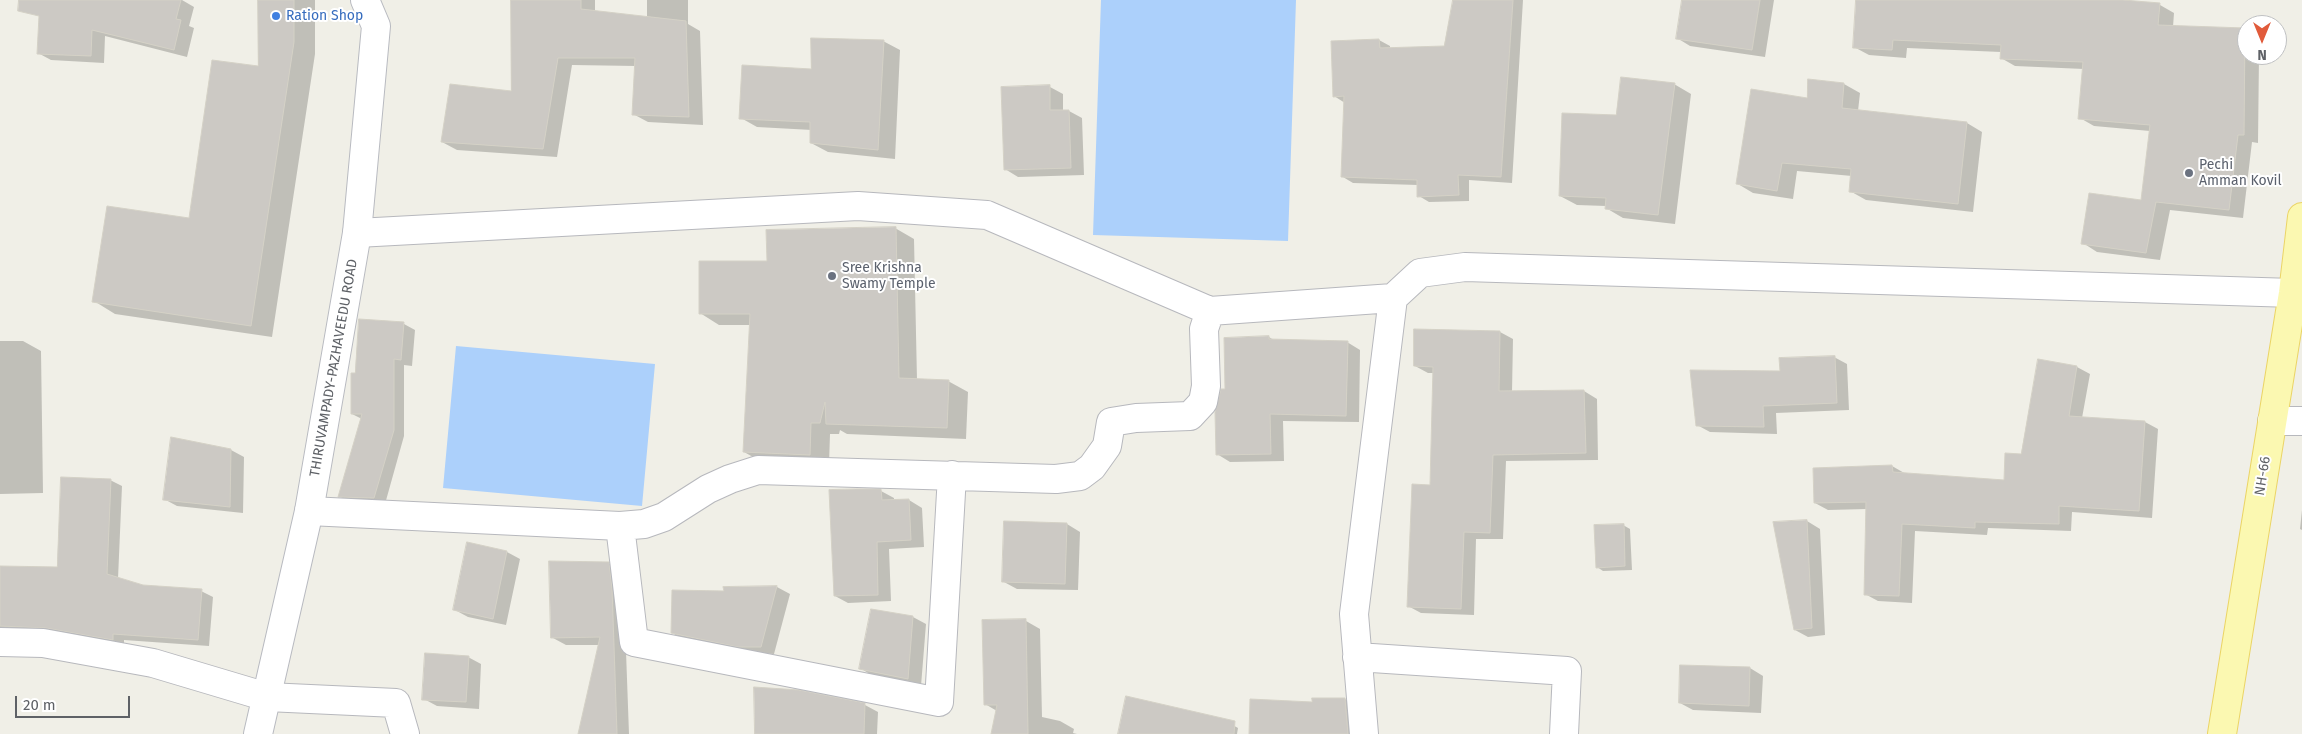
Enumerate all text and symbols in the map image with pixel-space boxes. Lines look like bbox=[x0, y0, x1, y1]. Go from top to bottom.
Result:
place label: Ration Shop bbox=[286, 8, 363, 24]
marker: Ration Shop bbox=[270, 10, 282, 22]
north arrow bbox=[2237, 15, 2287, 65]
text: N bbox=[2257, 46, 2267, 63]
place label: Pechi Amman Kovil bbox=[2199, 157, 2282, 190]
marker: Pechi Amman Kovil bbox=[2183, 167, 2195, 179]
street label: THIRUVAMPADY-PAZHAVEEDU ROAD bbox=[307, 258, 361, 478]
place label: Sree Krishna Swamy Temple bbox=[842, 260, 936, 292]
marker: Sree Krishna Swamy Temple bbox=[826, 270, 838, 282]
street label: NH-66 bbox=[2252, 455, 2274, 497]
scale bar bbox=[18, 686, 132, 718]
text: 20 m bbox=[23, 696, 56, 714]

